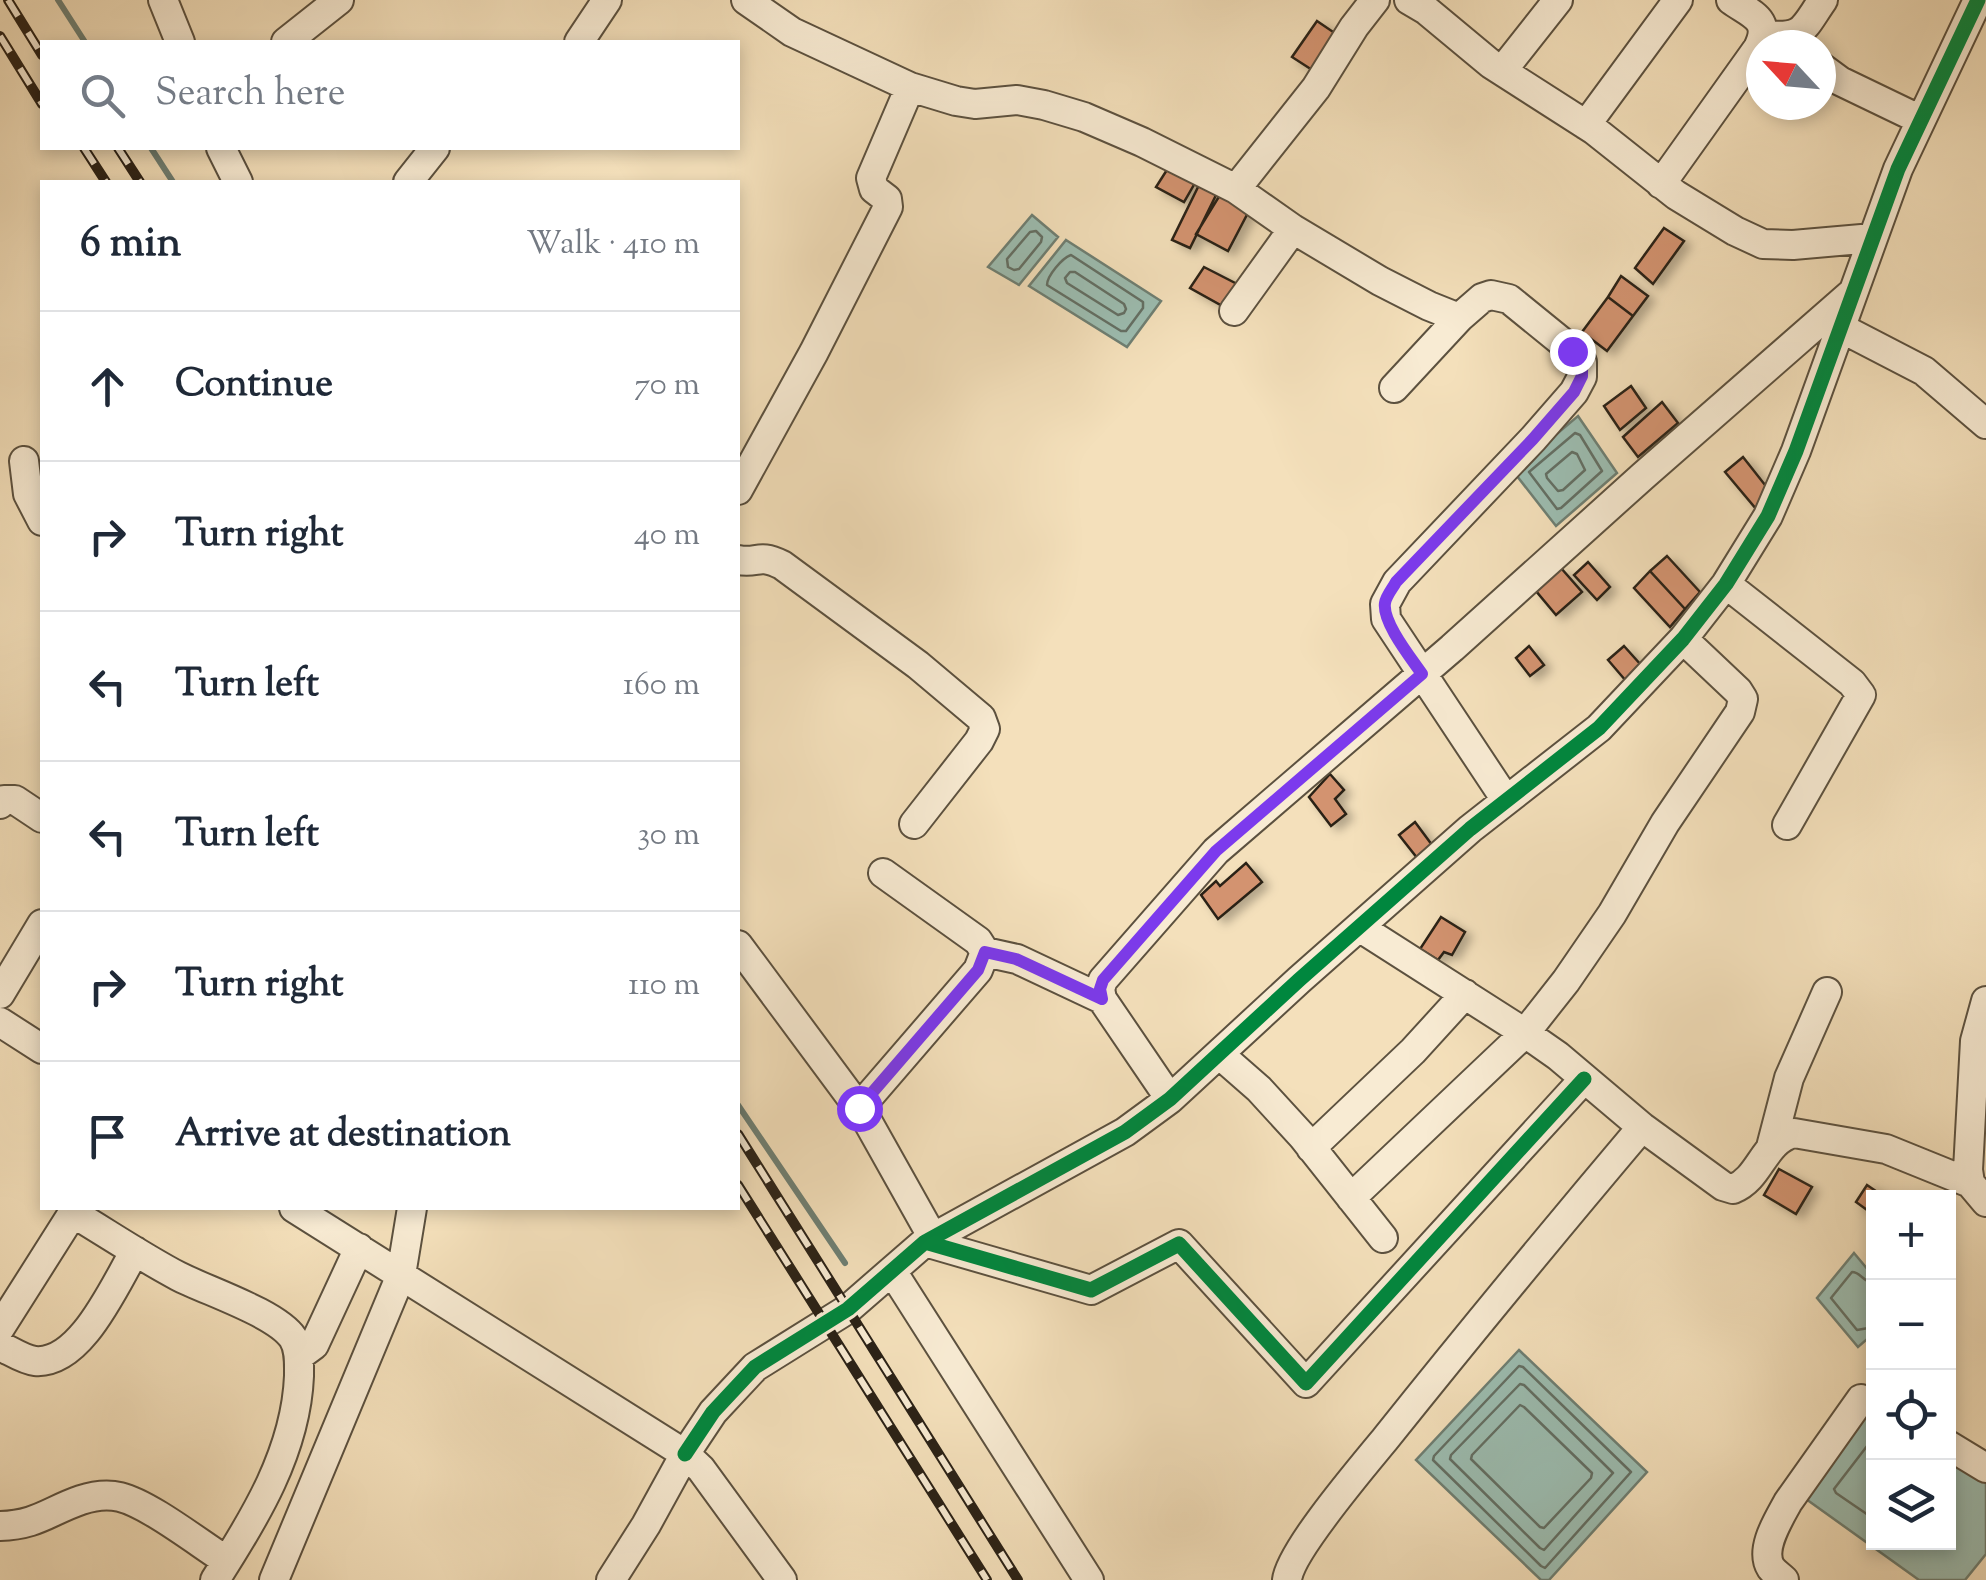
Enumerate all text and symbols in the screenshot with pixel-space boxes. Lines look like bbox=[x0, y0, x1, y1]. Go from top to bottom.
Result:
north arrow bbox=[1746, 30, 1836, 120]
search box bbox=[40, 40, 740, 150]
icon: search bbox=[75, 68, 130, 123]
text: Search here bbox=[155, 68, 346, 122]
text: 6 min bbox=[80, 215, 181, 275]
text: Walk · 410 m bbox=[526, 222, 700, 268]
route end bbox=[1550, 329, 1596, 375]
icon: ahead bbox=[80, 359, 135, 414]
text: Continue bbox=[175, 359, 333, 413]
text: 70 m bbox=[634, 363, 700, 409]
icon: right bbox=[80, 509, 135, 564]
text: Turn right bbox=[175, 509, 343, 563]
text: 40 m bbox=[634, 513, 700, 559]
icon: left bbox=[80, 659, 135, 714]
text: Turn left bbox=[175, 659, 319, 713]
text: 160 m bbox=[623, 663, 700, 709]
icon: left bbox=[80, 809, 135, 864]
text: Turn left bbox=[175, 809, 319, 863]
text: 30 m bbox=[637, 813, 700, 859]
icon: right bbox=[80, 959, 135, 1014]
text: Turn right bbox=[175, 959, 343, 1013]
text: 110 m bbox=[628, 963, 700, 1009]
route start bbox=[837, 1086, 883, 1132]
icon: arrive bbox=[80, 1109, 135, 1164]
text: Arrive at destination bbox=[175, 1109, 511, 1163]
map controls bbox=[1866, 1190, 1956, 1550]
button: + bbox=[1866, 1190, 1956, 1280]
button: − bbox=[1866, 1280, 1956, 1370]
button: locate bbox=[1866, 1370, 1956, 1460]
button: layers bbox=[1866, 1460, 1956, 1550]

